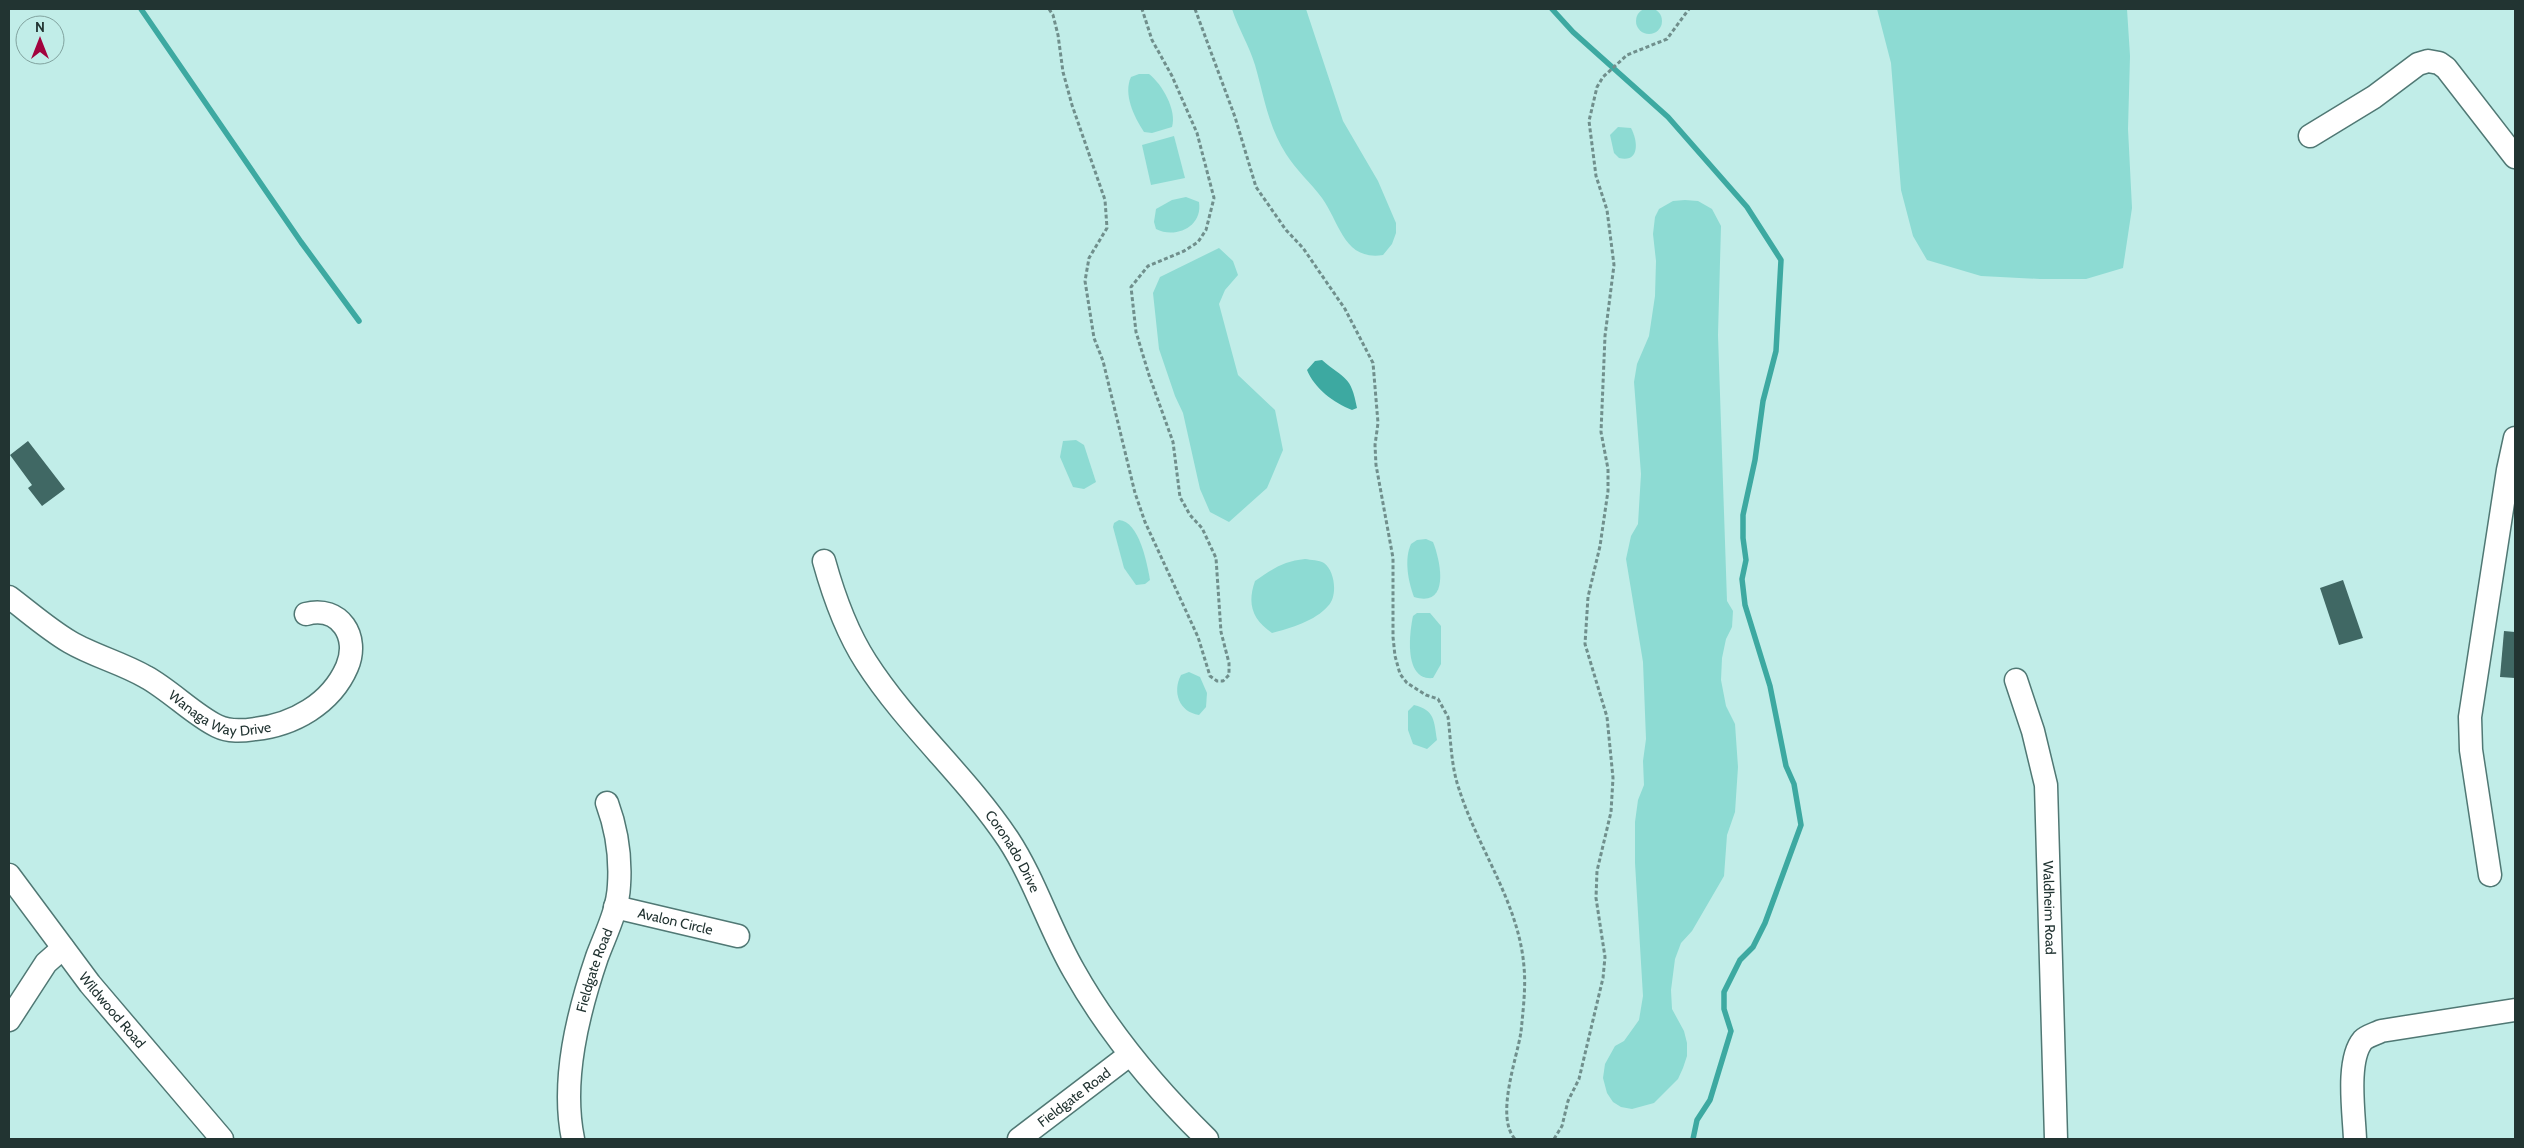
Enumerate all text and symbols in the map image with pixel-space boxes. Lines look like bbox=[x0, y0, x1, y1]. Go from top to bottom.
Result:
north arrow bbox=[15, 15, 65, 65]
text: N bbox=[35, 18, 45, 36]
street label: Wanaga Way Drive bbox=[165, 686, 273, 740]
street label: Coronado Drive bbox=[981, 807, 1044, 895]
street label: Waldheim Road bbox=[2039, 860, 2060, 955]
street label: Avalon Circle bbox=[636, 904, 715, 939]
street label: Fieldgate Road bbox=[572, 926, 617, 1014]
street label: Wildwood Road bbox=[75, 968, 150, 1052]
street label: Fieldgate Road bbox=[1034, 1064, 1114, 1131]

